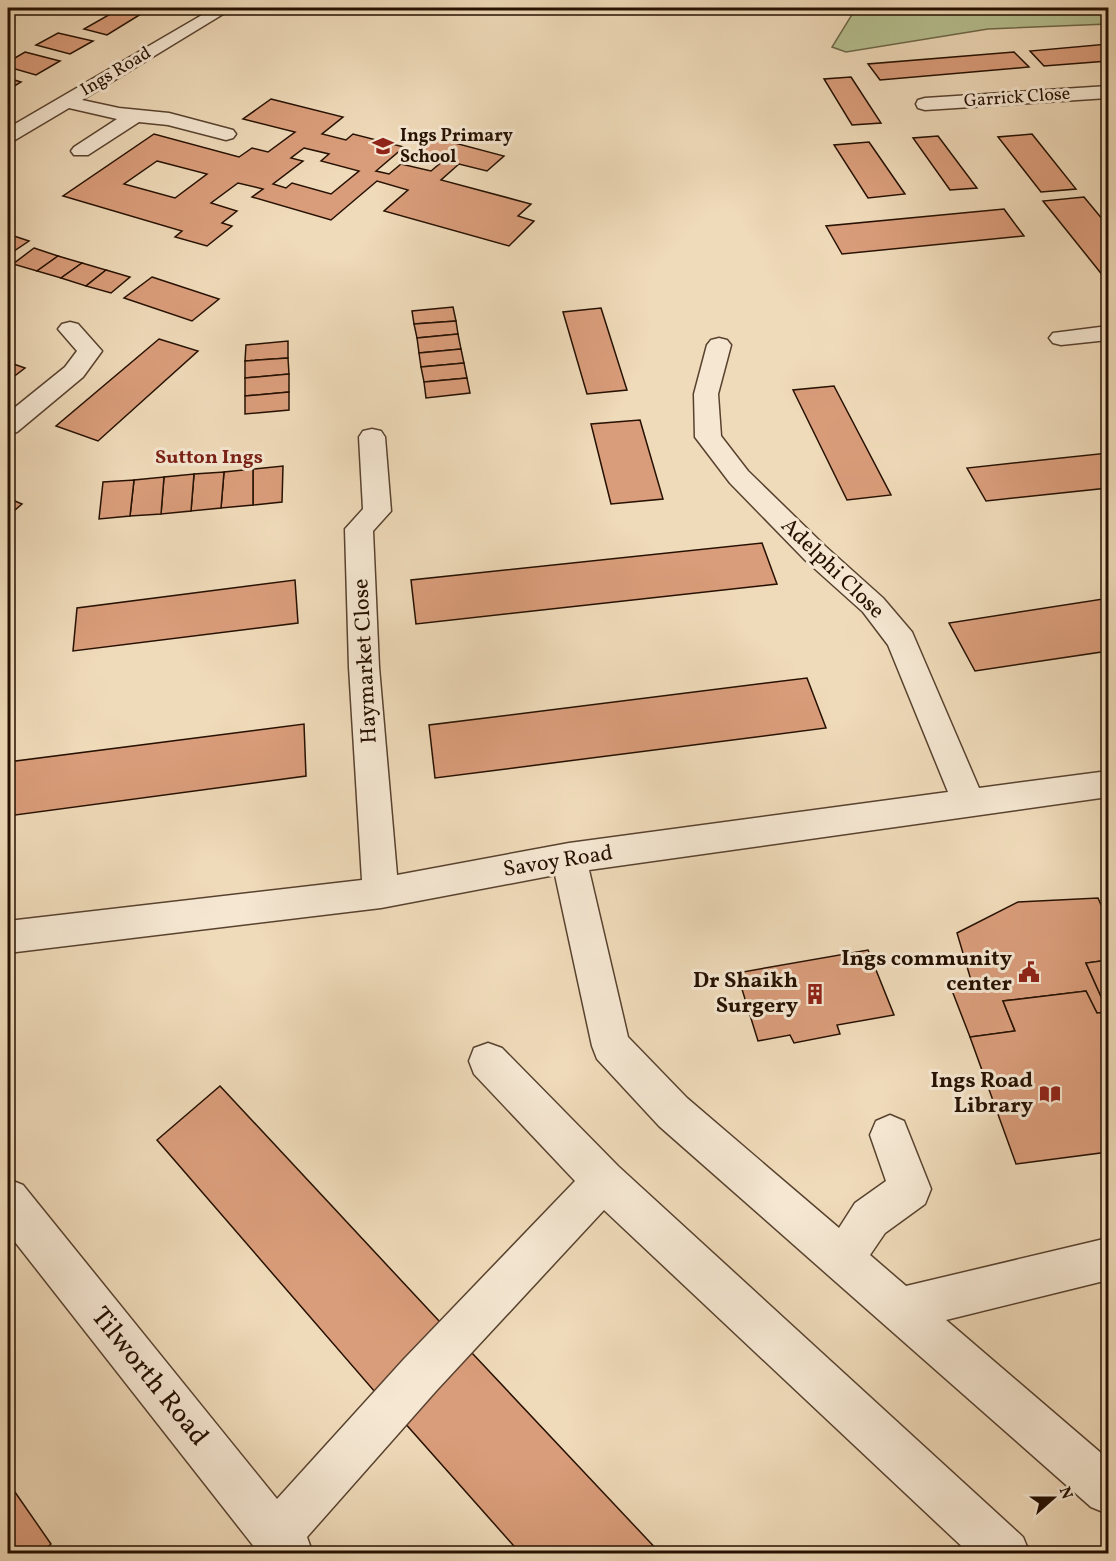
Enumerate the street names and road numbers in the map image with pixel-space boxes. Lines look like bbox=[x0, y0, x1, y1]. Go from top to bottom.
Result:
street label: Ings Road bbox=[76, 41, 156, 103]
street label: Garrick Close bbox=[963, 82, 1071, 114]
street label: Adelphi Close bbox=[773, 511, 891, 627]
street label: Haymarket Close bbox=[346, 578, 386, 744]
street label: Savoy Road bbox=[501, 838, 615, 886]
street label: Tilworth Road bbox=[81, 1299, 217, 1455]

